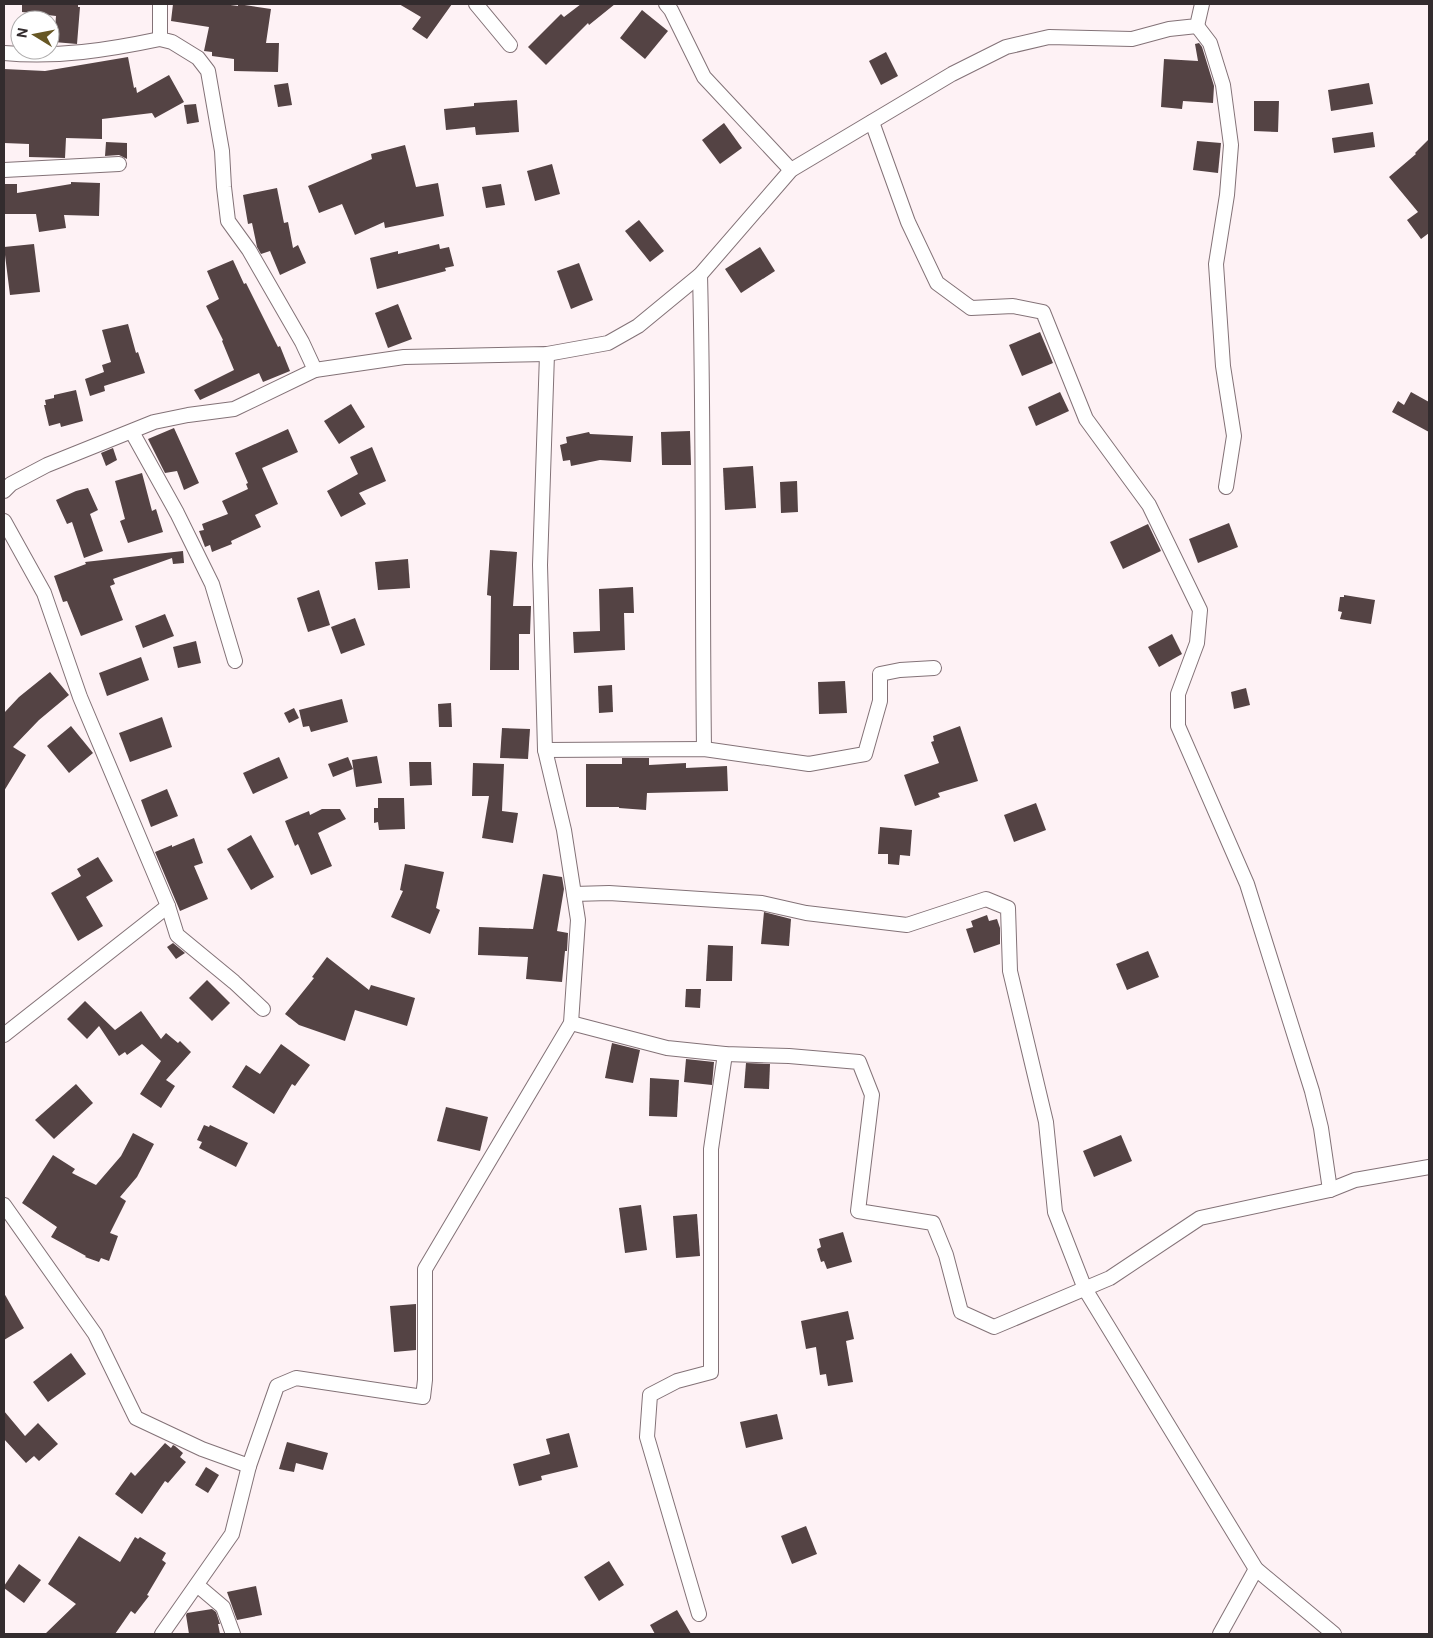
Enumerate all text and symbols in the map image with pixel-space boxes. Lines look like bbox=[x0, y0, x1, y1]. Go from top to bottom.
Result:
north arrow bbox=[10, 10, 60, 60]
text: N bbox=[13, 26, 31, 39]

